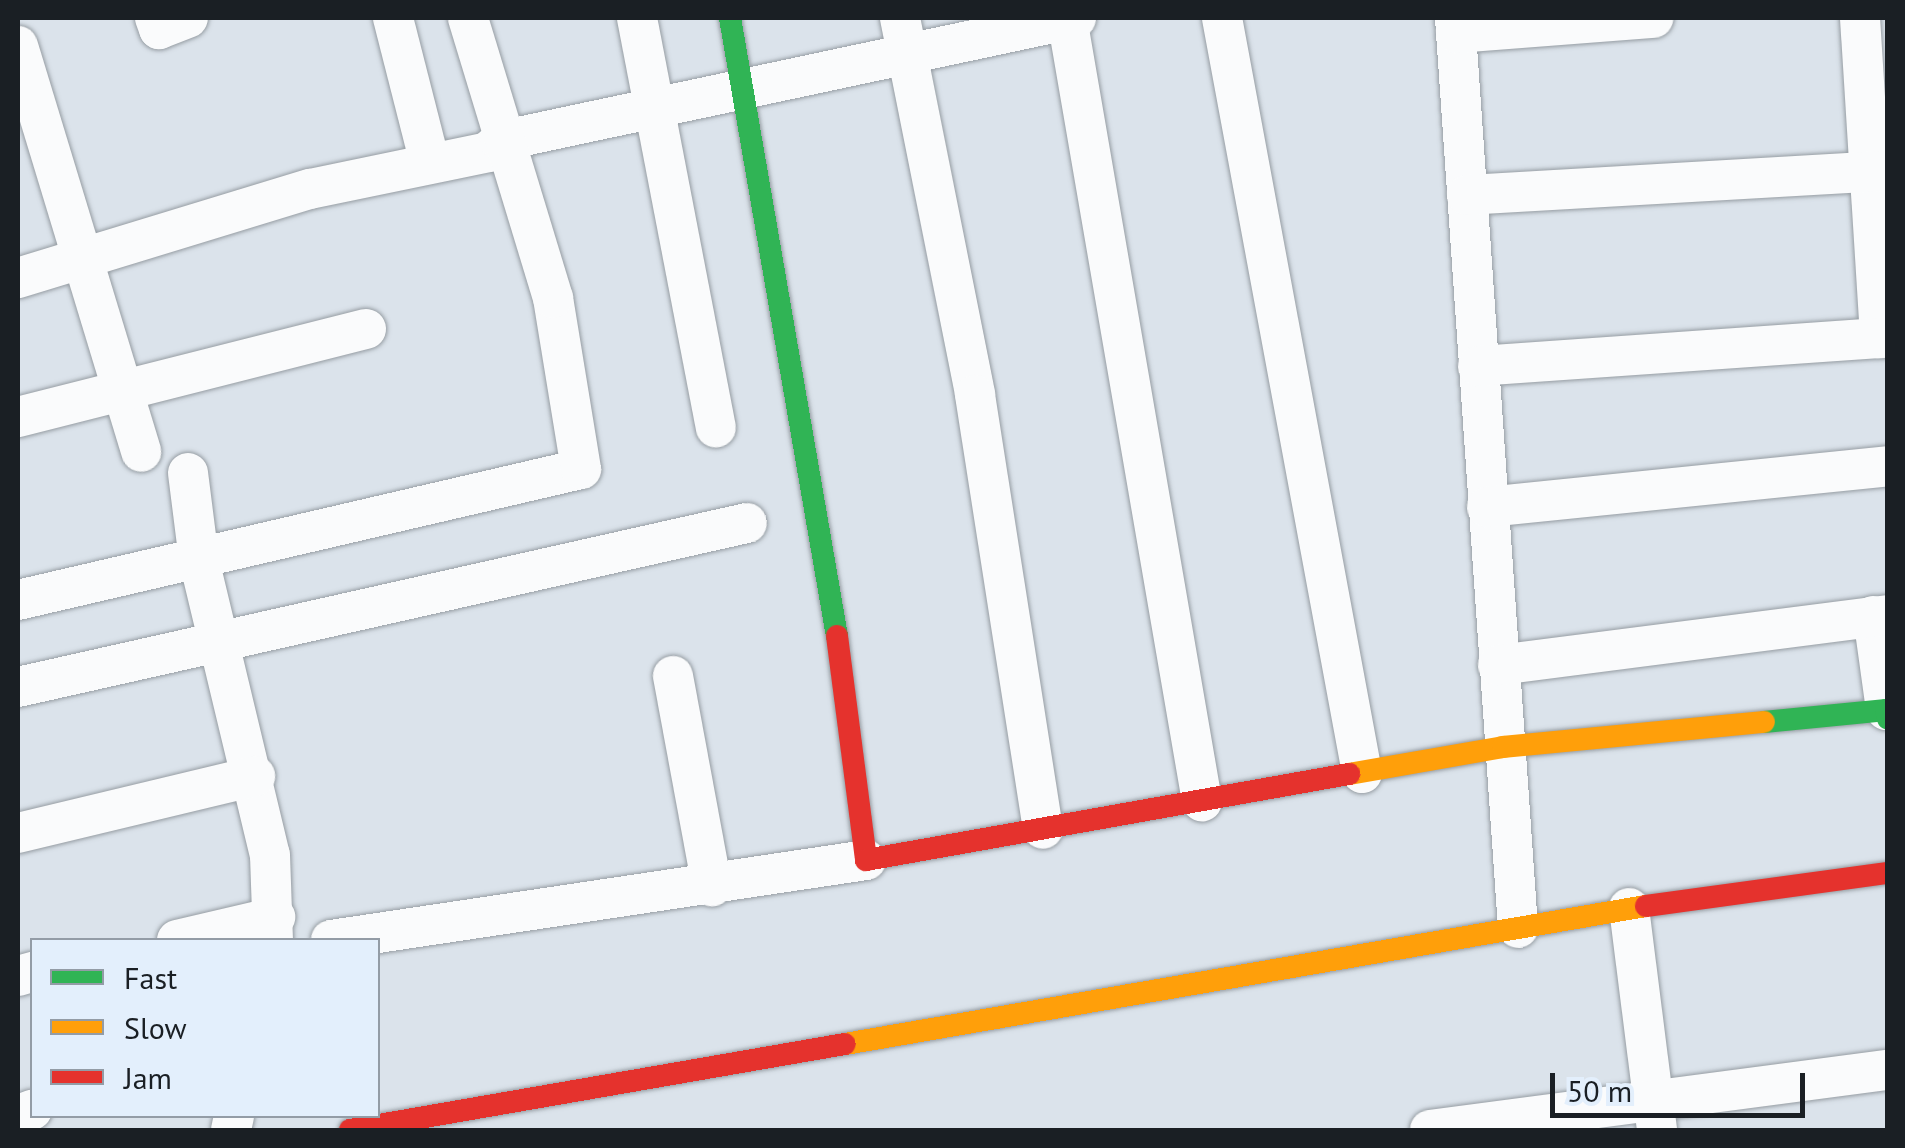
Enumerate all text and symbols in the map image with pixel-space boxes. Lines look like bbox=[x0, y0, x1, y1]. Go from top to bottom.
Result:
legend bbox=[30, 938, 380, 1118]
text: Fast bbox=[124, 958, 177, 997]
text: Slow bbox=[124, 1008, 187, 1047]
scale bar bbox=[1555, 1053, 1810, 1115]
text: Jam bbox=[124, 1058, 172, 1097]
text: 50 m bbox=[1567, 1071, 1632, 1110]

